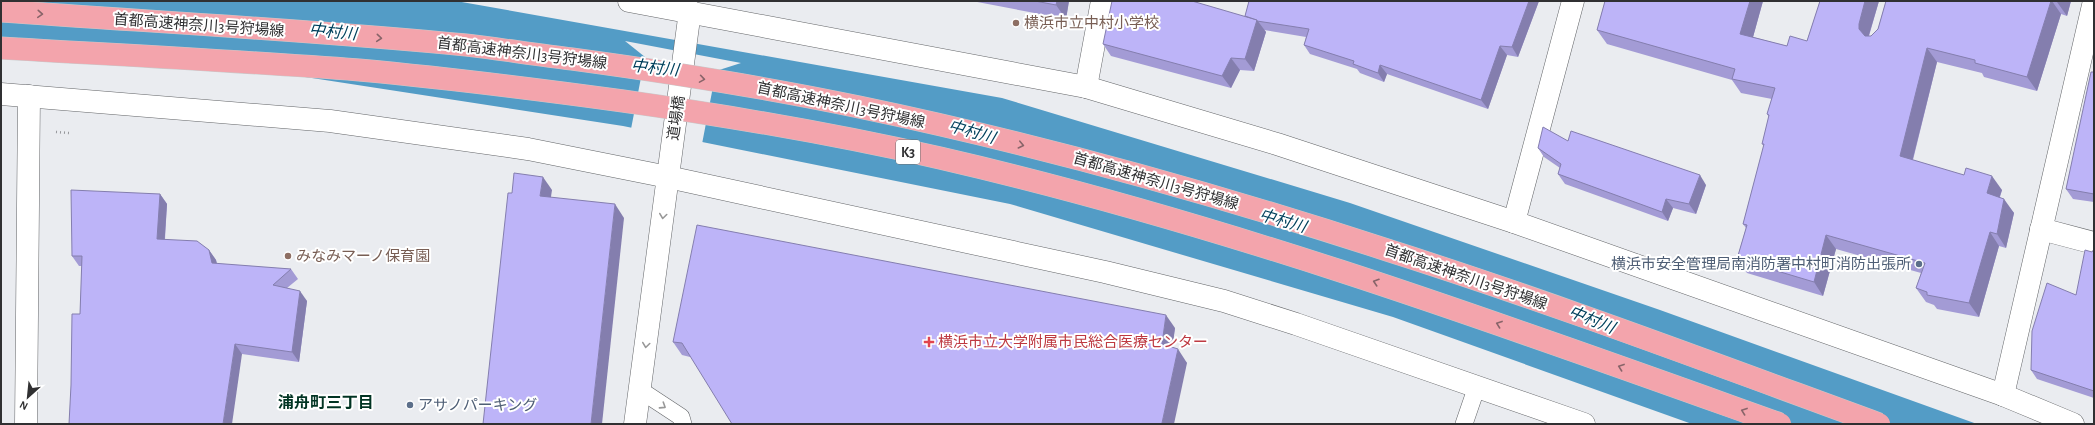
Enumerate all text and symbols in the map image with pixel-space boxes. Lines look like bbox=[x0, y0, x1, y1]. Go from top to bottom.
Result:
one-way arrow bbox=[37, 10, 43, 19]
street label: 首都高速神奈川3号狩場線 bbox=[113, 11, 285, 39]
place label: 横浜市立中村小学校 bbox=[1024, 14, 1159, 31]
marker: 横浜市立中村小学校 bbox=[1011, 18, 1021, 28]
water label: 中村川 bbox=[308, 21, 360, 43]
one-way arrow bbox=[376, 33, 382, 42]
street label: 首都高速神奈川3号狩場線 bbox=[436, 35, 608, 71]
water label: 中村川 bbox=[630, 57, 682, 79]
one-way arrow bbox=[699, 74, 705, 83]
street label: 首都高速神奈川3号狩場線 bbox=[756, 79, 926, 131]
street label: 道場橋 bbox=[665, 95, 687, 141]
water label: 中村川 bbox=[946, 117, 999, 147]
road number: K3 bbox=[896, 140, 920, 164]
one-way arrow bbox=[1018, 141, 1025, 149]
street label: 首都高速神奈川3号狩場線 bbox=[1072, 150, 1240, 212]
water label: 中村川 bbox=[1257, 206, 1310, 236]
one-way arrow bbox=[659, 213, 668, 219]
street label: 首都高速神奈川3号狩場線 bbox=[1382, 242, 1550, 312]
place label: みなみマーノ保育園 bbox=[296, 248, 430, 264]
marker: みなみマーノ保育園 bbox=[283, 251, 293, 261]
place label: 横浜市安全管理局南消防署中村町消防出張所 bbox=[1611, 255, 1911, 272]
marker: 横浜市安全管理局南消防署中村町消防出張所 bbox=[1914, 259, 1924, 269]
one-way arrow bbox=[1372, 278, 1379, 287]
water label: 中村川 bbox=[1566, 303, 1619, 337]
one-way arrow bbox=[1495, 320, 1502, 328]
place label: 横浜市立大学附属市民総合医療センター bbox=[938, 333, 1208, 350]
marker: 横浜市立大学附属市民総合医療センター bbox=[923, 336, 935, 348]
one-way arrow bbox=[642, 342, 651, 348]
one-way arrow bbox=[1618, 364, 1625, 372]
north arrow bbox=[8, 377, 48, 417]
district label: 浦舟町三丁目 bbox=[278, 393, 374, 411]
place label: アサノパーキング bbox=[418, 397, 537, 413]
text: N bbox=[18, 399, 30, 412]
marker: アサノパーキング bbox=[405, 400, 415, 410]
one-way arrow bbox=[659, 401, 666, 408]
one-way arrow bbox=[1740, 407, 1747, 416]

